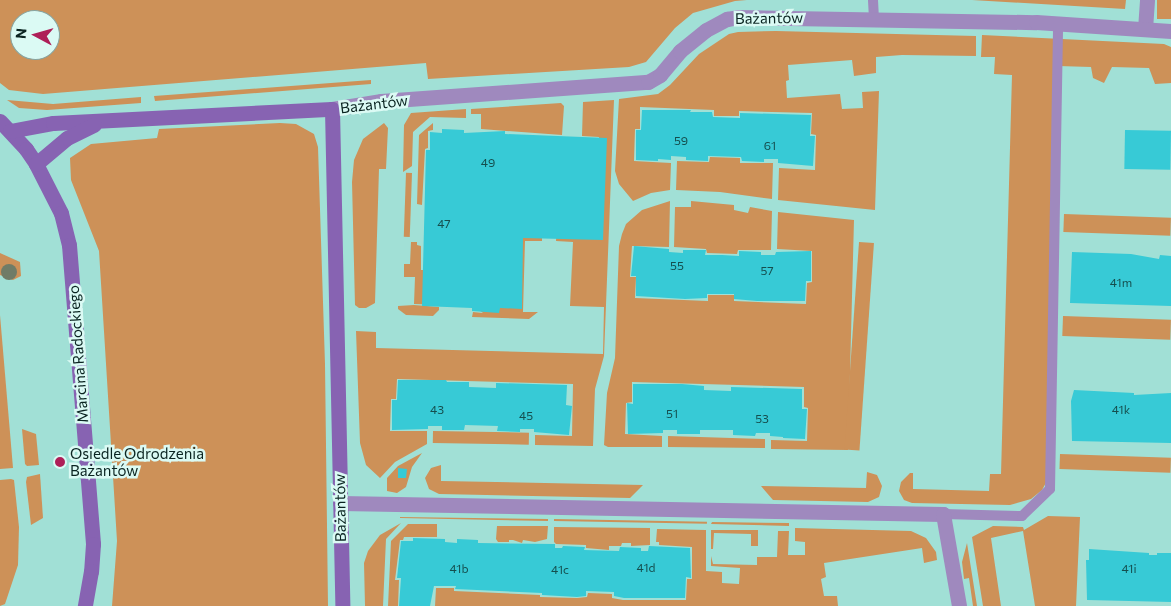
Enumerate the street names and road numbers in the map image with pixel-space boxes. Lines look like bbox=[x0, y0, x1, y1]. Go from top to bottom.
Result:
street label: Bażantów bbox=[735, 8, 803, 28]
street label: Bażantów bbox=[339, 91, 409, 117]
street label: Marcina Radockiego bbox=[64, 284, 92, 424]
street label: Bażantów bbox=[330, 474, 350, 542]

